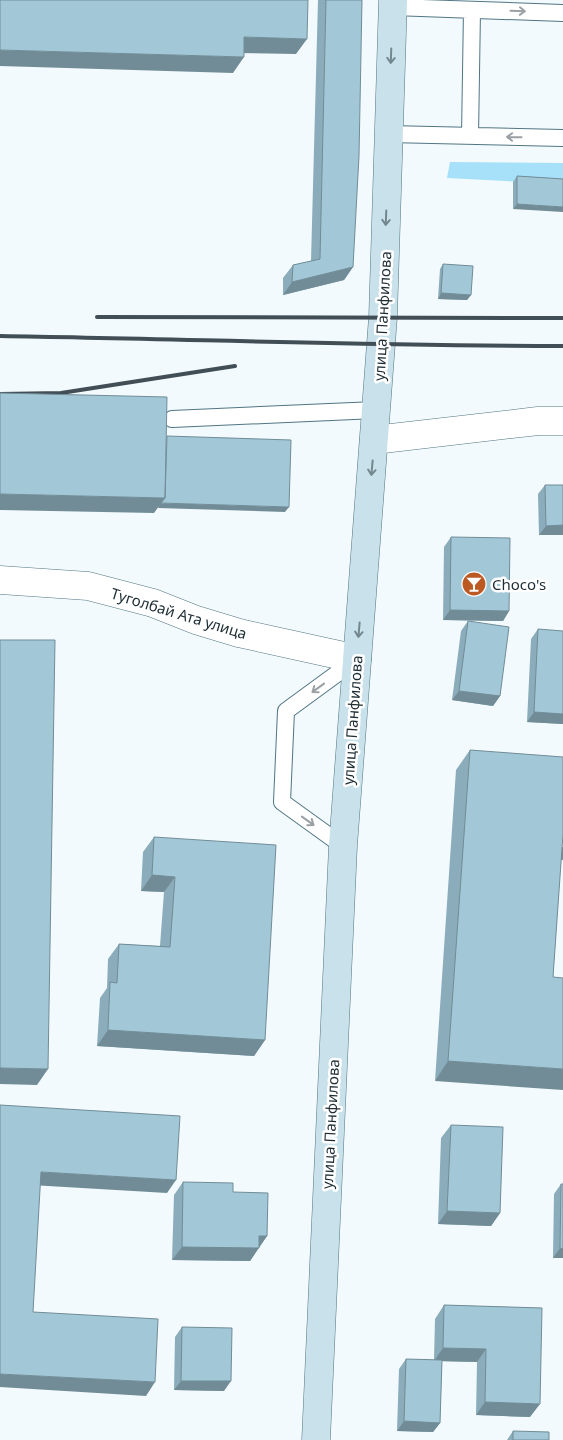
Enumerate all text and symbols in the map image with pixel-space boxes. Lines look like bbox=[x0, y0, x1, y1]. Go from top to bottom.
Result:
one-way arrow bbox=[509, 7, 525, 16]
one-way arrow bbox=[386, 47, 396, 63]
one-way arrow bbox=[507, 132, 523, 142]
one-way arrow bbox=[381, 210, 391, 226]
street label: улица Панфилова bbox=[369, 251, 395, 381]
one-way arrow bbox=[367, 459, 377, 475]
bar icon: Choco's bbox=[461, 571, 487, 597]
place label: Choco's bbox=[492, 574, 546, 594]
street label: Туголбай Ата улица bbox=[109, 583, 249, 643]
one-way arrow bbox=[354, 621, 364, 637]
street label: улица Панфилова bbox=[337, 655, 367, 785]
one-way arrow bbox=[311, 683, 325, 693]
one-way arrow bbox=[301, 816, 315, 826]
street label: улица Панфилова bbox=[317, 1059, 343, 1189]

